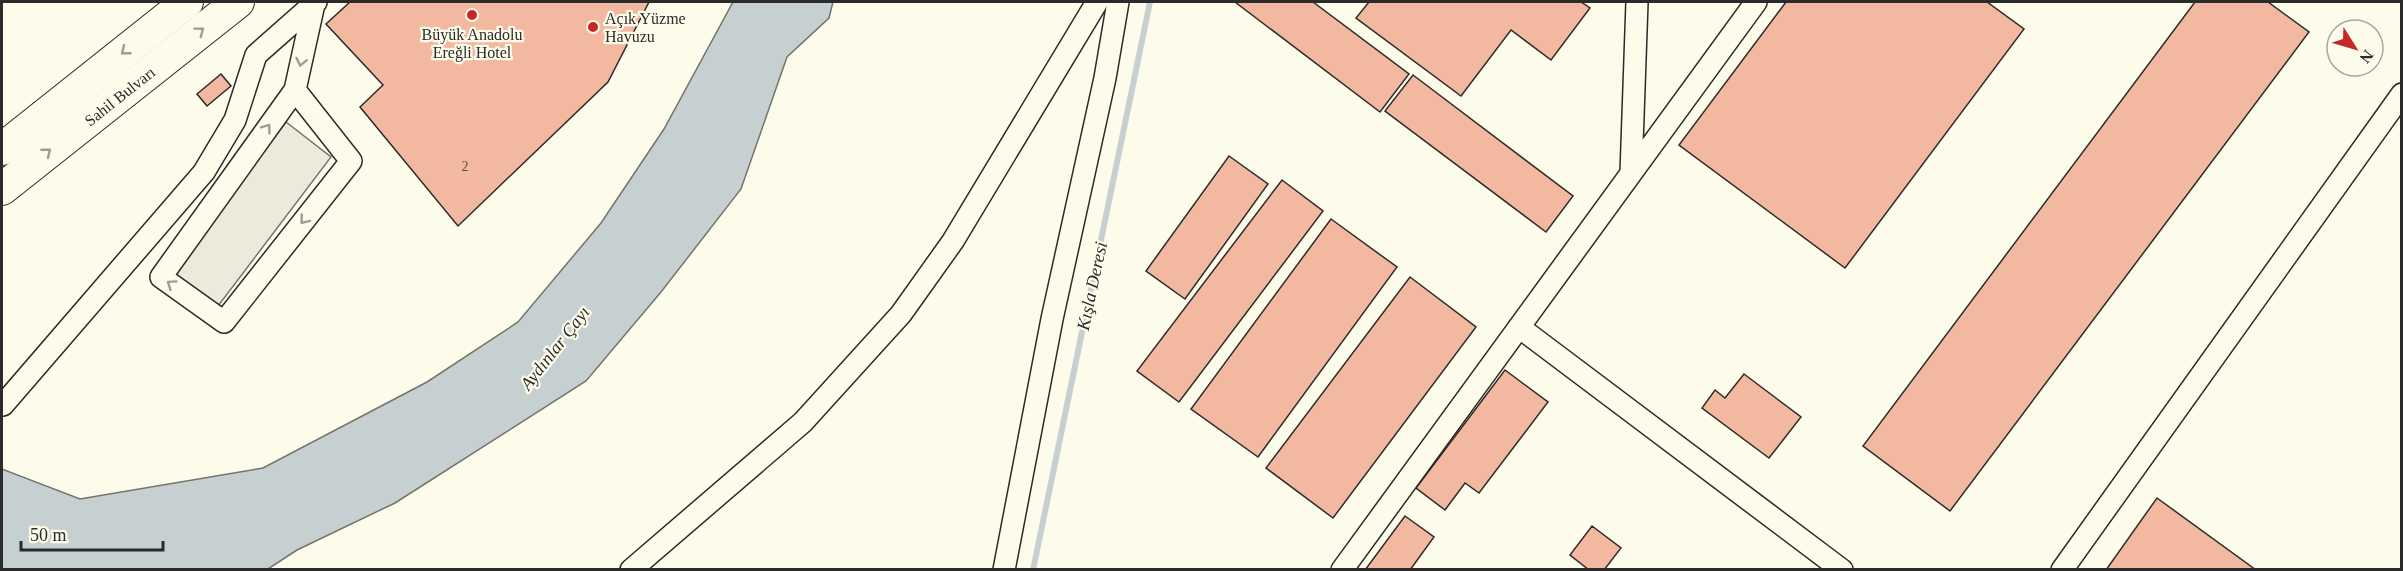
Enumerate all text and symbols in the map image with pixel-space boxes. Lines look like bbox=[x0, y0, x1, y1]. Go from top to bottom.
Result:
marker: Büyük Anadolu Ereğli Hotel bbox=[465, 8, 479, 22]
place label: Açık Yüzme Havuzu bbox=[605, 10, 686, 45]
north arrow bbox=[2325, 18, 2385, 78]
marker: Açık Yüzme Havuzu bbox=[586, 20, 600, 34]
place label: Büyük Anadolu Ereğli Hotel bbox=[422, 26, 522, 62]
one-way arrow bbox=[193, 27, 204, 38]
one-way arrow bbox=[120, 44, 131, 55]
text: N bbox=[2356, 47, 2377, 67]
one-way arrow bbox=[295, 56, 308, 66]
street label: Sahil Bulvarı bbox=[81, 63, 159, 129]
one-way arrow bbox=[260, 124, 271, 135]
one-way arrow bbox=[40, 149, 51, 160]
house number: 2 bbox=[462, 159, 469, 174]
one-way arrow bbox=[301, 213, 312, 224]
water label: Kışla Deresi bbox=[1073, 240, 1111, 333]
one-way arrow bbox=[166, 280, 177, 291]
water label: Aydınlar Çayı bbox=[516, 302, 594, 395]
scale bar bbox=[21, 514, 164, 552]
text: 50 m bbox=[30, 525, 67, 545]

